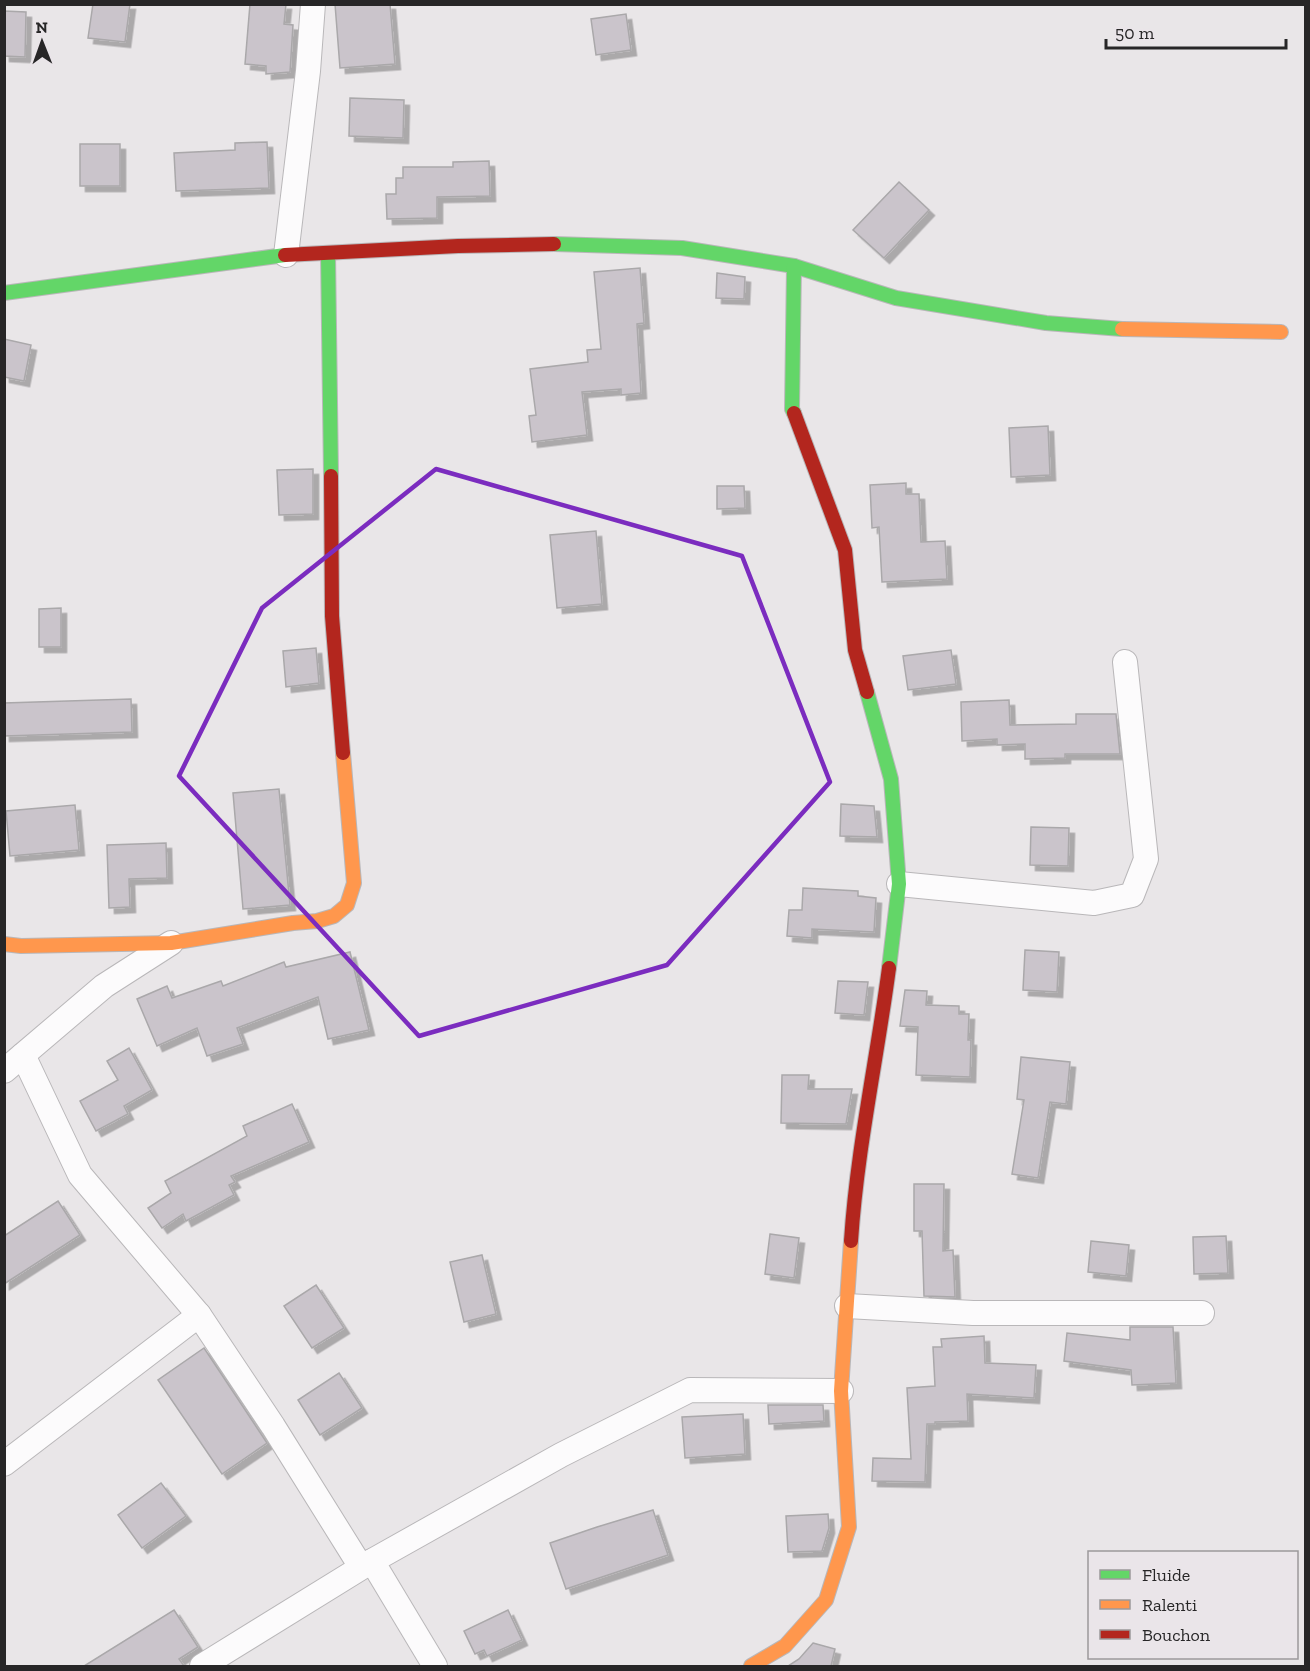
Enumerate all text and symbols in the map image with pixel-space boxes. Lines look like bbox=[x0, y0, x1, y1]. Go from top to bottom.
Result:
north arrow bbox=[12, 12, 72, 72]
scale bar bbox=[1106, 12, 1286, 50]
text: N bbox=[35, 18, 48, 37]
text: 50 m bbox=[1115, 22, 1155, 44]
legend bbox=[1088, 1551, 1298, 1659]
text: Fluide bbox=[1142, 1564, 1190, 1586]
text: Ralenti bbox=[1142, 1594, 1197, 1616]
text: Bouchon bbox=[1142, 1624, 1211, 1646]

